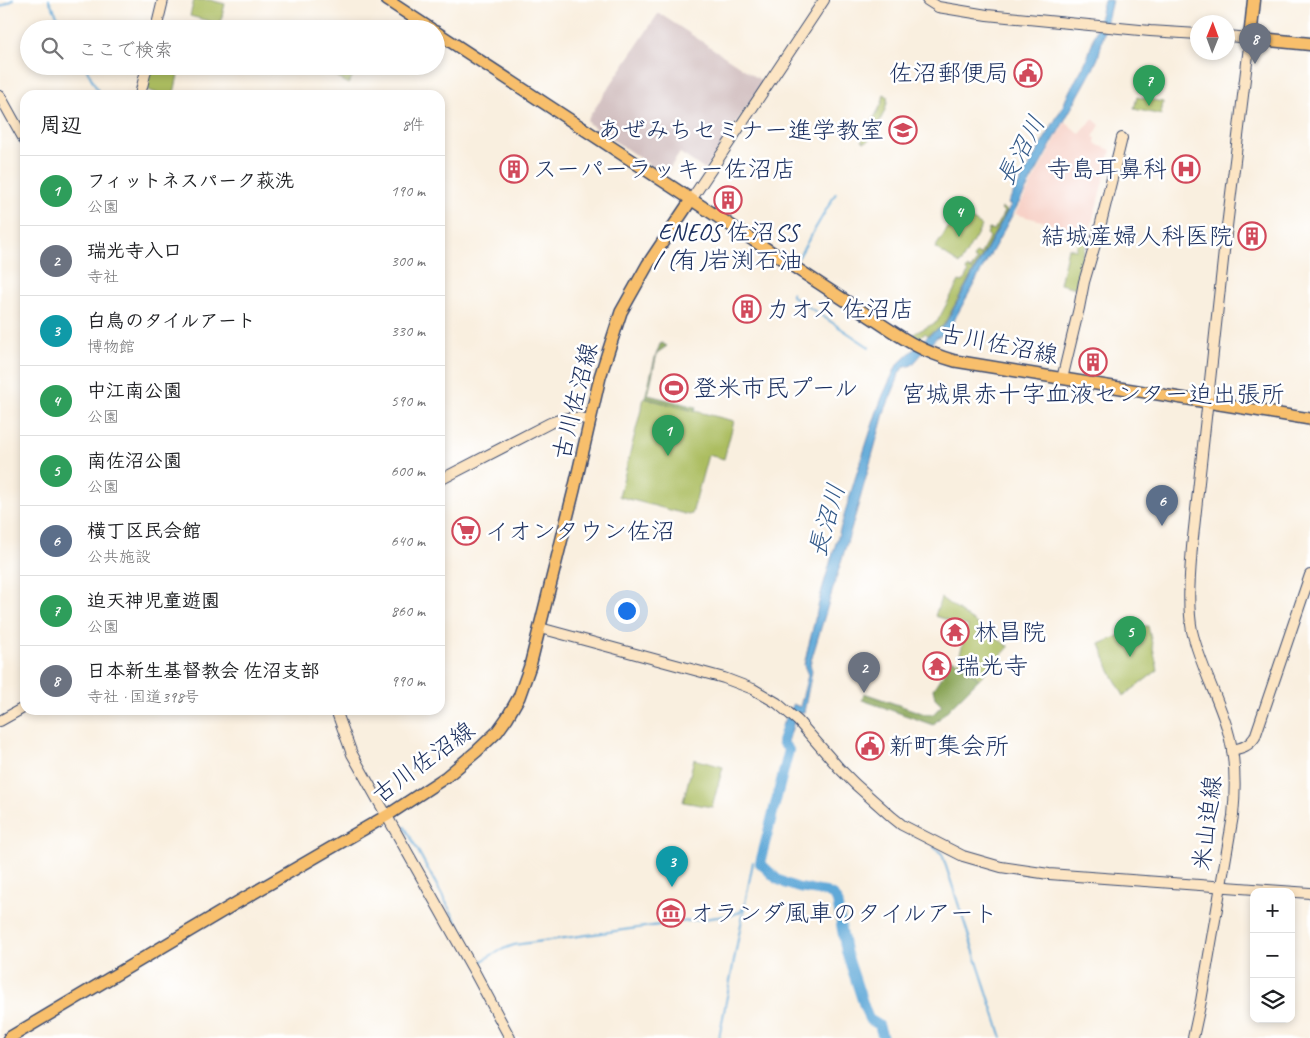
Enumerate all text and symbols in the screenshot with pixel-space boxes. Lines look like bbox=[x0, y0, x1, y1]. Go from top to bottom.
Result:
north arrow bbox=[1190, 15, 1235, 60]
search box bbox=[20, 20, 445, 75]
pin: 8 bbox=[1239, 23, 1271, 64]
icon: search bbox=[38, 34, 66, 62]
text: ここで検索 bbox=[78, 38, 173, 62]
place label: 佐沼郵便局 bbox=[889, 58, 1009, 88]
public building icon: 佐沼郵便局 bbox=[1013, 58, 1043, 88]
pin: 7 bbox=[1133, 65, 1165, 106]
water label: 長沼川 bbox=[989, 110, 1053, 191]
text: 周辺 bbox=[40, 112, 82, 138]
text: 8件 bbox=[402, 115, 425, 135]
place label: あぜみちセミナー進学教室 bbox=[597, 115, 884, 145]
school or university icon: あぜみちセミナー進学教室 bbox=[888, 115, 918, 145]
building icon: スーパーラッキー佐沼店 bbox=[499, 154, 529, 184]
place label: スーパーラッキー佐沼店 bbox=[533, 154, 796, 184]
place label: 寺島耳鼻科 bbox=[1047, 154, 1167, 184]
hospital icon: 寺島耳鼻科 bbox=[1171, 154, 1201, 184]
text: フィットネスパーク萩洗 bbox=[87, 169, 294, 193]
text: 1 bbox=[52, 181, 60, 201]
text: 190 m bbox=[391, 181, 425, 201]
building icon: ENEOS 佐沼SS / (有)岩渕石油 bbox=[713, 185, 743, 215]
pin: 4 bbox=[943, 196, 975, 237]
text: 公園 bbox=[87, 197, 119, 217]
place label: ENEOS 佐沼SS / (有)岩渕石油 bbox=[653, 217, 803, 275]
place label: 結城産婦人科医院 bbox=[1041, 221, 1233, 251]
building icon: 結城産婦人科医院 bbox=[1237, 221, 1267, 251]
text: 瑞光寺入口 bbox=[87, 239, 182, 263]
text: 2 bbox=[52, 251, 60, 271]
text: 300 m bbox=[391, 251, 425, 271]
text: 寺社 bbox=[87, 267, 119, 287]
building icon: カオス 佐沼店 bbox=[732, 294, 762, 324]
place label: カオス 佐沼店 bbox=[766, 294, 914, 324]
text: 白鳥のタイルアート bbox=[87, 309, 256, 333]
street label: 古川佐沼線 bbox=[937, 318, 1061, 370]
text: 3 bbox=[52, 321, 60, 341]
text: 330 m bbox=[391, 321, 425, 341]
text: 博物館 bbox=[87, 337, 135, 357]
street label: 古川佐沼線 bbox=[546, 339, 604, 463]
building icon: 宮城県赤十字血液センター迫出張所 bbox=[1078, 347, 1108, 377]
sports icon: 登米市民プール bbox=[659, 373, 689, 403]
place label: 登米市民プール bbox=[693, 373, 858, 403]
text: 中江南公園 bbox=[87, 379, 182, 403]
place label: 宮城県赤十字血液センター迫出張所 bbox=[901, 379, 1285, 409]
text: 4 bbox=[52, 391, 60, 411]
text: 590 m bbox=[391, 391, 425, 411]
text: 公園 bbox=[87, 407, 119, 427]
pin: 1 bbox=[652, 415, 684, 456]
text: 南佐沼公園 bbox=[87, 449, 182, 473]
text: 5 bbox=[53, 461, 59, 481]
text: 600 m bbox=[391, 461, 425, 481]
text: 公園 bbox=[87, 477, 119, 497]
water label: 長沼川 bbox=[801, 480, 853, 561]
pin: 6 bbox=[1146, 485, 1178, 526]
supermarket icon: イオンタウン佐沼 bbox=[451, 516, 481, 546]
place label: イオンタウン佐沼 bbox=[485, 516, 675, 546]
text: 横丁区民会館 bbox=[87, 519, 201, 543]
text: 6 bbox=[52, 531, 60, 551]
text: 640 m bbox=[391, 531, 425, 551]
text: 公共施設 bbox=[87, 547, 151, 567]
text: 迫天神児童遊園 bbox=[87, 589, 220, 613]
your location bbox=[614, 598, 640, 624]
text: 7 bbox=[52, 601, 60, 621]
text: 860 m bbox=[391, 601, 425, 621]
pin: 5 bbox=[1114, 616, 1146, 657]
text: 公園 bbox=[87, 617, 119, 637]
temple icon: 林昌院 bbox=[940, 617, 970, 647]
place label: 林昌院 bbox=[974, 617, 1046, 647]
temple icon: 瑞光寺 bbox=[922, 651, 952, 681]
place label: 瑞光寺 bbox=[956, 651, 1028, 681]
pin: 2 bbox=[848, 652, 880, 693]
text: 日本新生基督教会 佐沼支部 bbox=[87, 659, 320, 683]
text: 8 bbox=[52, 671, 60, 691]
text: 990 m bbox=[391, 671, 425, 691]
text: 寺社 · 国道398号 bbox=[87, 687, 199, 707]
street label: 古川佐沼線 bbox=[366, 715, 480, 809]
public building icon: 新町集会所 bbox=[855, 731, 885, 761]
place label: 新町集会所 bbox=[889, 731, 1009, 761]
street label: 米山迫線 bbox=[1186, 774, 1228, 872]
pin: 3 bbox=[656, 846, 688, 887]
map controls bbox=[1250, 888, 1295, 1023]
button: + bbox=[1250, 888, 1295, 933]
museum icon: オランダ風車のタイルアート bbox=[656, 898, 686, 928]
place label: オランダ風車のタイルアート bbox=[690, 898, 998, 928]
button: − bbox=[1250, 933, 1295, 978]
button: layers bbox=[1250, 978, 1295, 1023]

